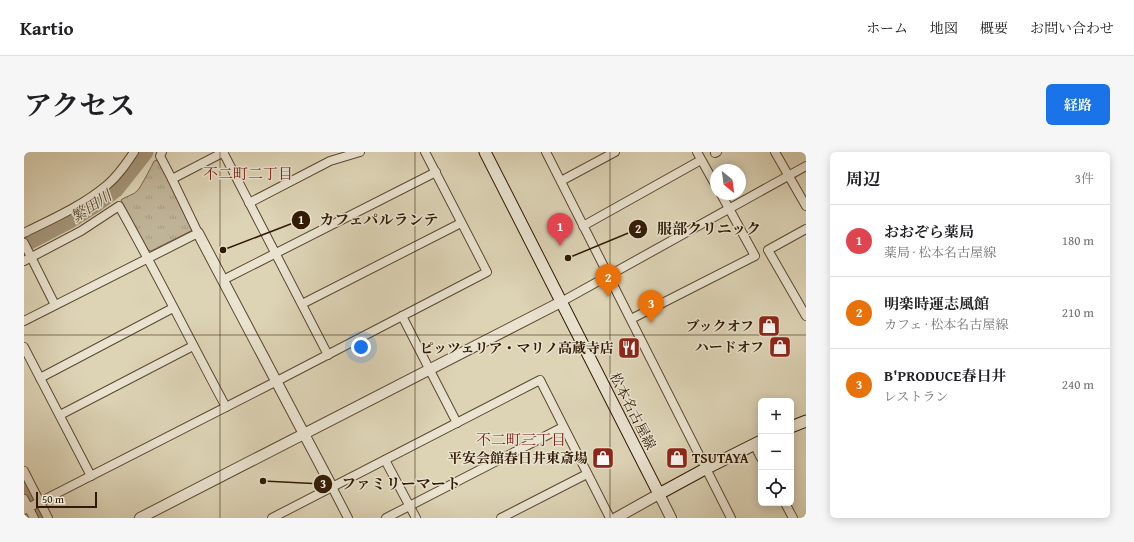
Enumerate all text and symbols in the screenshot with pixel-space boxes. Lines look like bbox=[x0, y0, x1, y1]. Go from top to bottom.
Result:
text: Kartio bbox=[20, 14, 74, 42]
text: ホーム bbox=[866, 18, 908, 38]
text: 地図 bbox=[930, 18, 958, 38]
text: 概要 bbox=[980, 18, 1008, 38]
text: お問い合わせ bbox=[1030, 18, 1114, 38]
text: アクセス bbox=[24, 84, 135, 125]
button: 経路 bbox=[1046, 84, 1110, 125]
district label: 不二町二丁目 bbox=[203, 163, 293, 184]
north arrow bbox=[710, 164, 746, 200]
text: 周辺 bbox=[846, 166, 880, 191]
text: 3件 bbox=[1075, 169, 1094, 188]
water label: 繁田川 bbox=[66, 184, 117, 227]
callout: カフェパルランテ bbox=[291, 206, 447, 233]
text: カフェパルランテ bbox=[319, 209, 439, 230]
text: 1 bbox=[298, 211, 304, 228]
pin: 1 bbox=[547, 213, 573, 246]
callout: 服部クリニック bbox=[628, 216, 769, 243]
text: 服部クリニック bbox=[657, 218, 761, 239]
text: 2 bbox=[635, 220, 641, 237]
text: おおぞら薬局 bbox=[884, 221, 974, 242]
text: 1 bbox=[856, 231, 862, 250]
text: 180 m bbox=[1062, 231, 1094, 250]
text: 薬局 · 松本名古屋線 bbox=[884, 243, 996, 262]
pin: 2 bbox=[595, 264, 621, 297]
pin: 3 bbox=[638, 290, 664, 323]
text: 明楽時運志風館 bbox=[884, 293, 989, 314]
text: 2 bbox=[856, 303, 862, 322]
text: 210 m bbox=[1062, 303, 1094, 322]
shop icon: ブックオフ bbox=[756, 313, 782, 339]
text: カフェ · 松本名古屋線 bbox=[884, 315, 1008, 334]
place label: ブックオフ bbox=[685, 316, 754, 336]
shop icon: ハードオフ bbox=[767, 334, 793, 360]
restaurant icon: ピッツェリア・マリノ高蔵寺店 bbox=[616, 335, 642, 361]
your location bbox=[351, 337, 371, 357]
place label: ハードオフ bbox=[695, 337, 764, 357]
place label: ピッツェリア・マリノ高蔵寺店 bbox=[420, 338, 614, 358]
text: B'PRODUCE春日井 bbox=[884, 365, 1006, 386]
street label: 松本名古屋線 bbox=[605, 369, 661, 453]
text: 3 bbox=[856, 375, 862, 394]
text: 240 m bbox=[1062, 375, 1094, 394]
text: レストラン bbox=[884, 387, 949, 406]
map controls bbox=[758, 398, 794, 506]
button: + bbox=[758, 398, 794, 434]
district label: 不二町三丁目 bbox=[476, 429, 566, 450]
button: − bbox=[758, 434, 794, 470]
shop icon: 平安会館春日井東斎場 bbox=[590, 445, 616, 471]
shop icon: TSUTAYA bbox=[664, 445, 690, 471]
place label: 平安会館春日井東斎場 bbox=[448, 448, 588, 468]
place label: TSUTAYA bbox=[692, 448, 749, 468]
callout: ファミリーマート bbox=[313, 470, 469, 497]
button: locate bbox=[758, 470, 794, 506]
text: ファミリーマート bbox=[341, 473, 461, 494]
text: 3 bbox=[320, 475, 326, 492]
scale bar bbox=[36, 490, 97, 509]
text: 50 m bbox=[42, 491, 64, 507]

